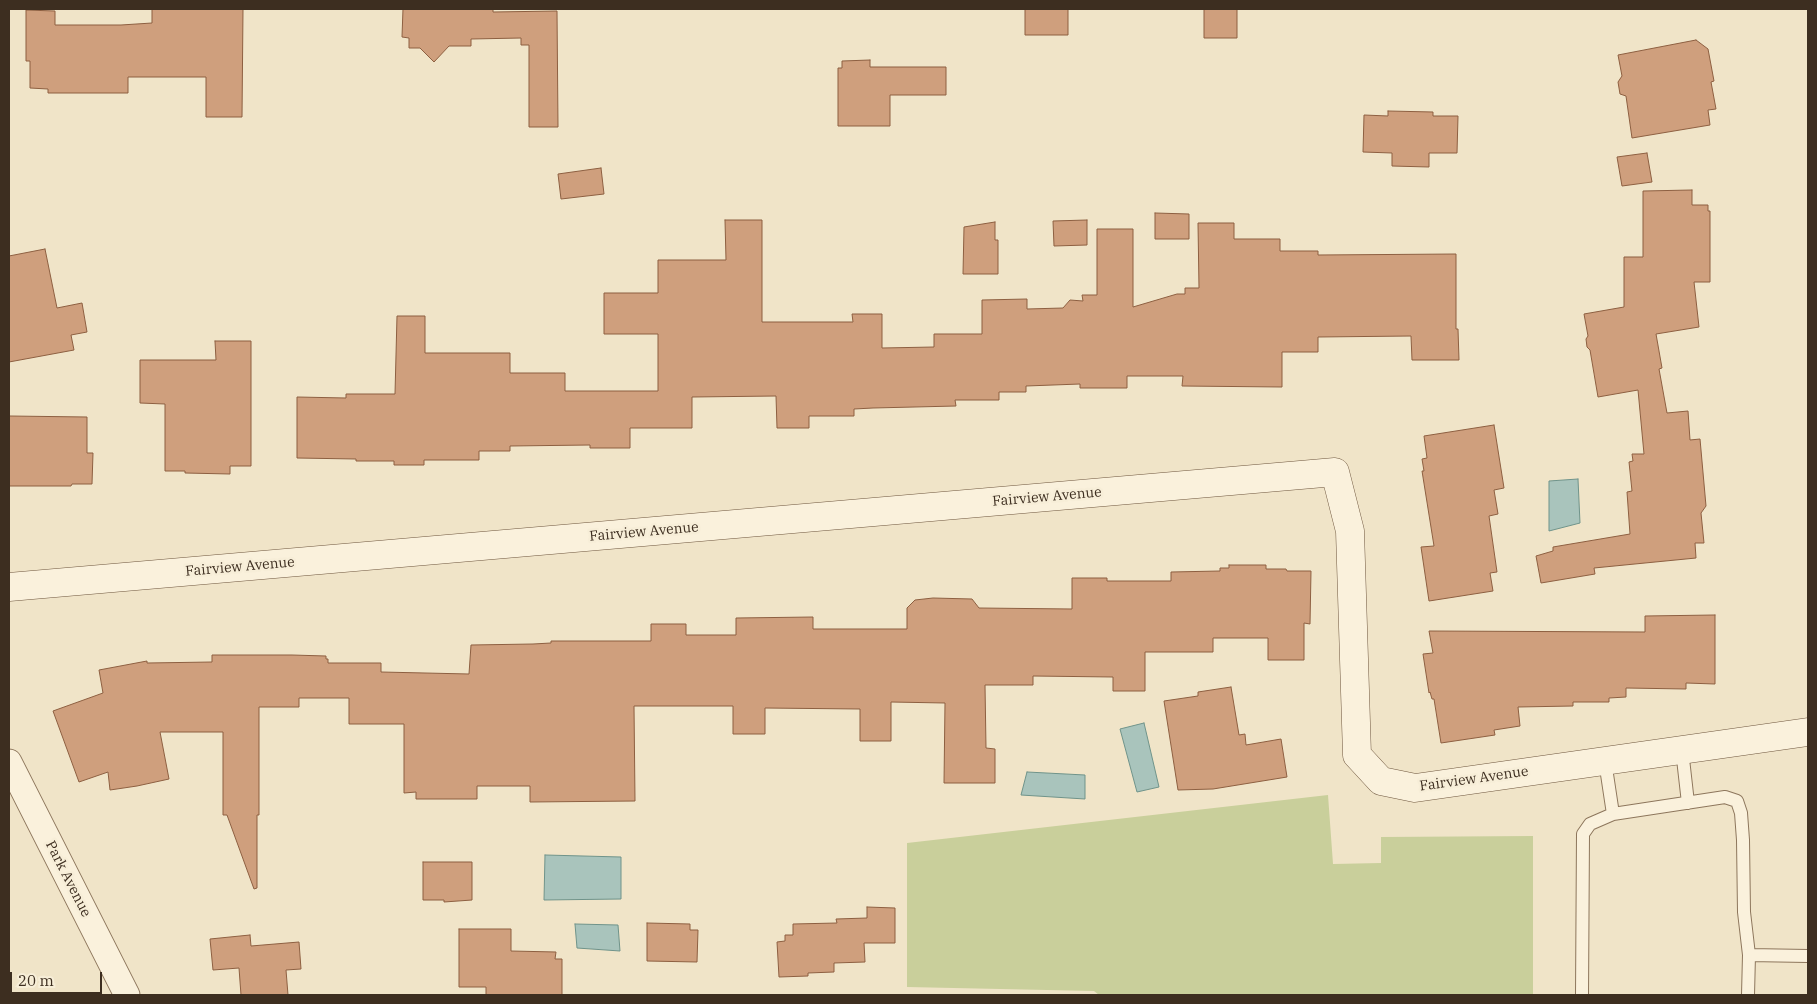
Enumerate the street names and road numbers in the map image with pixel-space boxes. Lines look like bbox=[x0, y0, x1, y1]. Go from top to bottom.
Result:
street label: Fairview Avenue bbox=[992, 484, 1102, 510]
street label: Fairview Avenue bbox=[589, 519, 699, 545]
street label: Fairview Avenue bbox=[185, 554, 295, 580]
street label: Fairview Avenue bbox=[1419, 763, 1529, 795]
street label: Park Avenue bbox=[42, 838, 94, 920]

